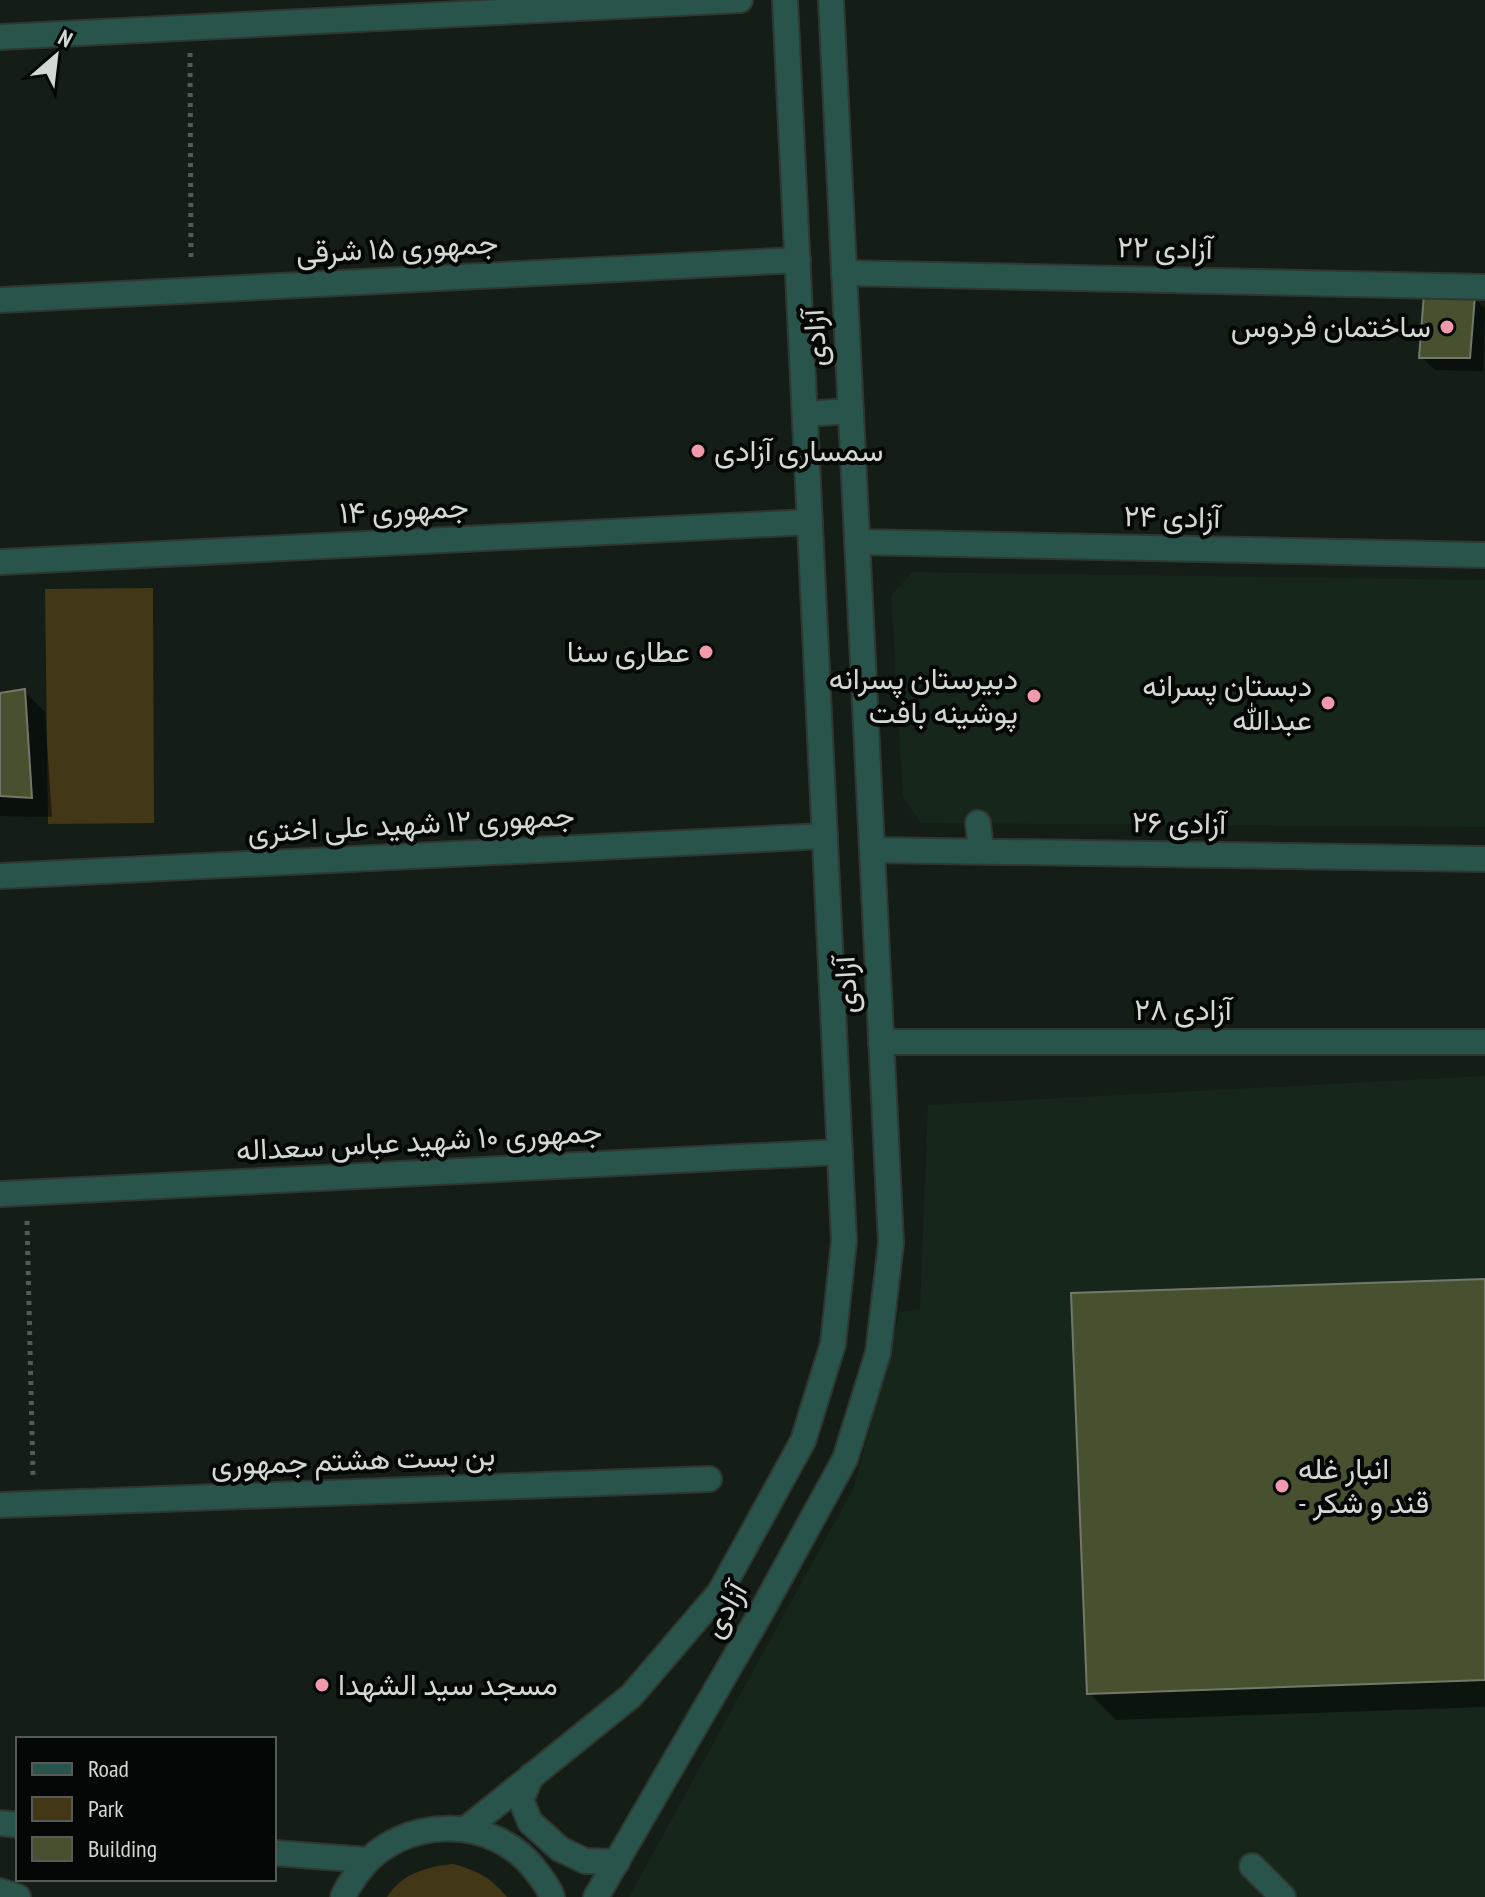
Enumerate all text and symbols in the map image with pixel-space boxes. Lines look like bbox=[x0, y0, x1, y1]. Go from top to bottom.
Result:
north arrow bbox=[16, 16, 96, 96]
text: N bbox=[54, 23, 77, 53]
street label: جمهوری ۱۵ شرقی bbox=[295, 222, 499, 271]
street label: آزادی ۲۲ bbox=[1117, 226, 1215, 267]
street label: آزادی bbox=[792, 306, 834, 368]
place label: ساختمان فردوس bbox=[1231, 306, 1431, 345]
marker: ساختمان فردوس bbox=[1438, 318, 1456, 336]
place label: سمساری آزادی bbox=[714, 430, 884, 469]
marker: سمساری آزادی bbox=[689, 442, 707, 460]
street label: جمهوری ۱۴ bbox=[338, 486, 469, 531]
street label: آزادی ۲۴ bbox=[1123, 495, 1223, 536]
place label: عطاری سنا bbox=[567, 631, 690, 670]
marker: عطاری سنا bbox=[697, 643, 715, 661]
place label: دبیرستان پسرانه پوشینه بافت bbox=[829, 658, 1018, 733]
place label: دبستان پسرانه عبدالله bbox=[1142, 665, 1312, 738]
marker: دبیرستان پسرانه پوشینه بافت bbox=[1025, 687, 1043, 705]
marker: دبستان پسرانه عبدالله bbox=[1319, 694, 1337, 712]
street label: جمهوری ۱۲ شهید علی اختری bbox=[246, 794, 575, 851]
street label: آزادی ۲۶ bbox=[1132, 801, 1229, 842]
street label: آزادی bbox=[823, 953, 865, 1015]
street label: آزادی ۲۸ bbox=[1134, 989, 1234, 1028]
street label: جمهوری ۱۰ شهید عباس سعداله bbox=[235, 1110, 603, 1169]
street label: بن بست هشتم جمهوری bbox=[210, 1434, 496, 1484]
place label: انبار غله - قند و شکر bbox=[1298, 1448, 1429, 1521]
marker: انبار غله - قند و شکر bbox=[1273, 1477, 1291, 1495]
street label: آزادی bbox=[692, 1573, 756, 1644]
place label: مسجد سید الشهدا bbox=[338, 1664, 558, 1703]
marker: مسجد سید الشهدا bbox=[313, 1676, 331, 1694]
legend bbox=[16, 1737, 276, 1881]
text: Road bbox=[88, 1753, 129, 1784]
text: Park bbox=[88, 1793, 124, 1824]
text: Building bbox=[88, 1833, 157, 1864]

